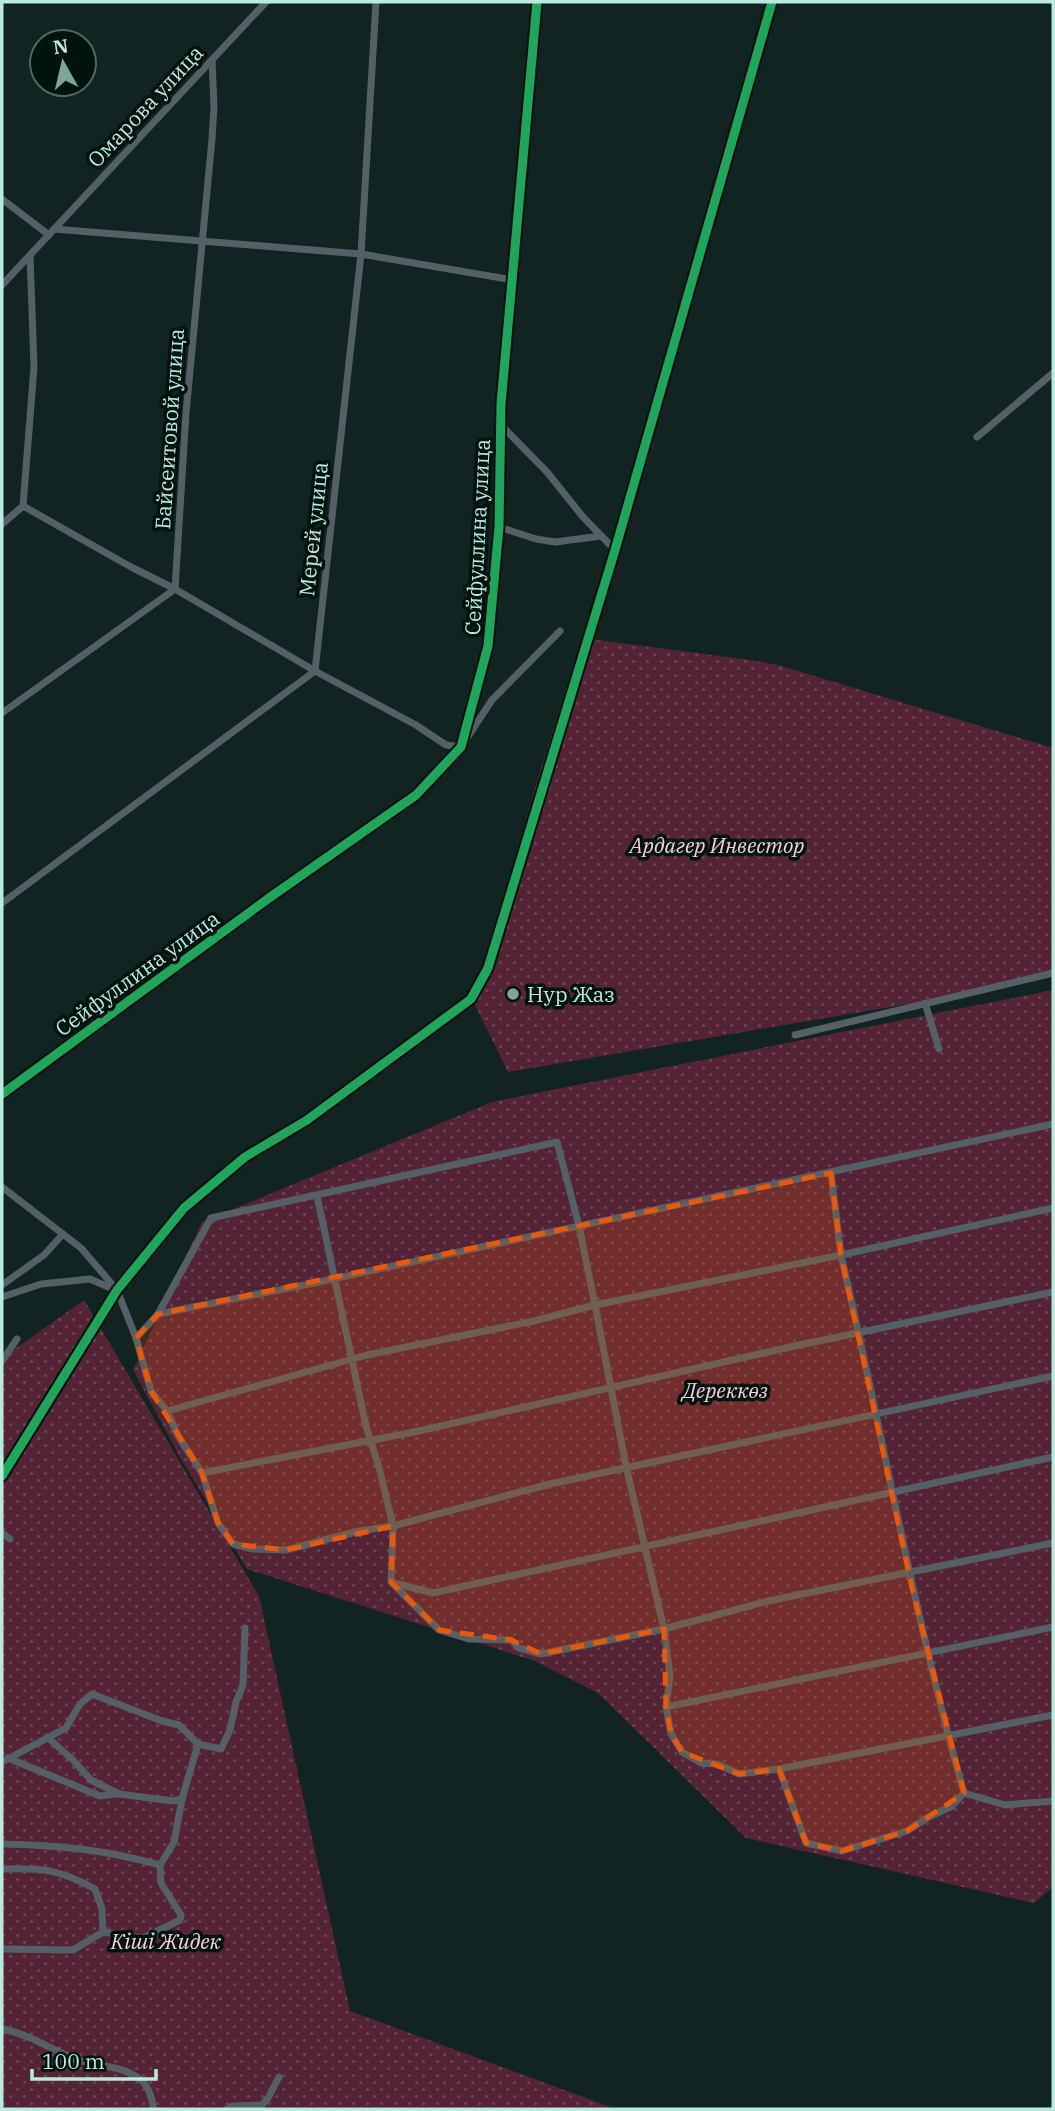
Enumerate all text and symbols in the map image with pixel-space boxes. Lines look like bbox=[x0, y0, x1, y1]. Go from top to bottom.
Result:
north arrow bbox=[28, 28, 98, 98]
text: N bbox=[52, 33, 70, 59]
street label: Омарова улица bbox=[81, 39, 209, 173]
street label: Байсеитовой улица bbox=[148, 328, 190, 530]
street label: Сейфуллина улица bbox=[458, 438, 496, 636]
street label: Мерей улица bbox=[292, 460, 334, 598]
park label: Ардагер Инвестор bbox=[628, 831, 805, 859]
street label: Сейфуллина улица bbox=[49, 904, 225, 1042]
place label: Нур Жаз bbox=[527, 980, 615, 1008]
marker: Нур Жаз bbox=[505, 986, 521, 1002]
park label: Дереккөз bbox=[680, 1376, 768, 1404]
park label: Кіші Жидек bbox=[110, 1927, 222, 1955]
scale bar bbox=[32, 2038, 156, 2082]
text: 100 m bbox=[42, 2047, 105, 2075]

